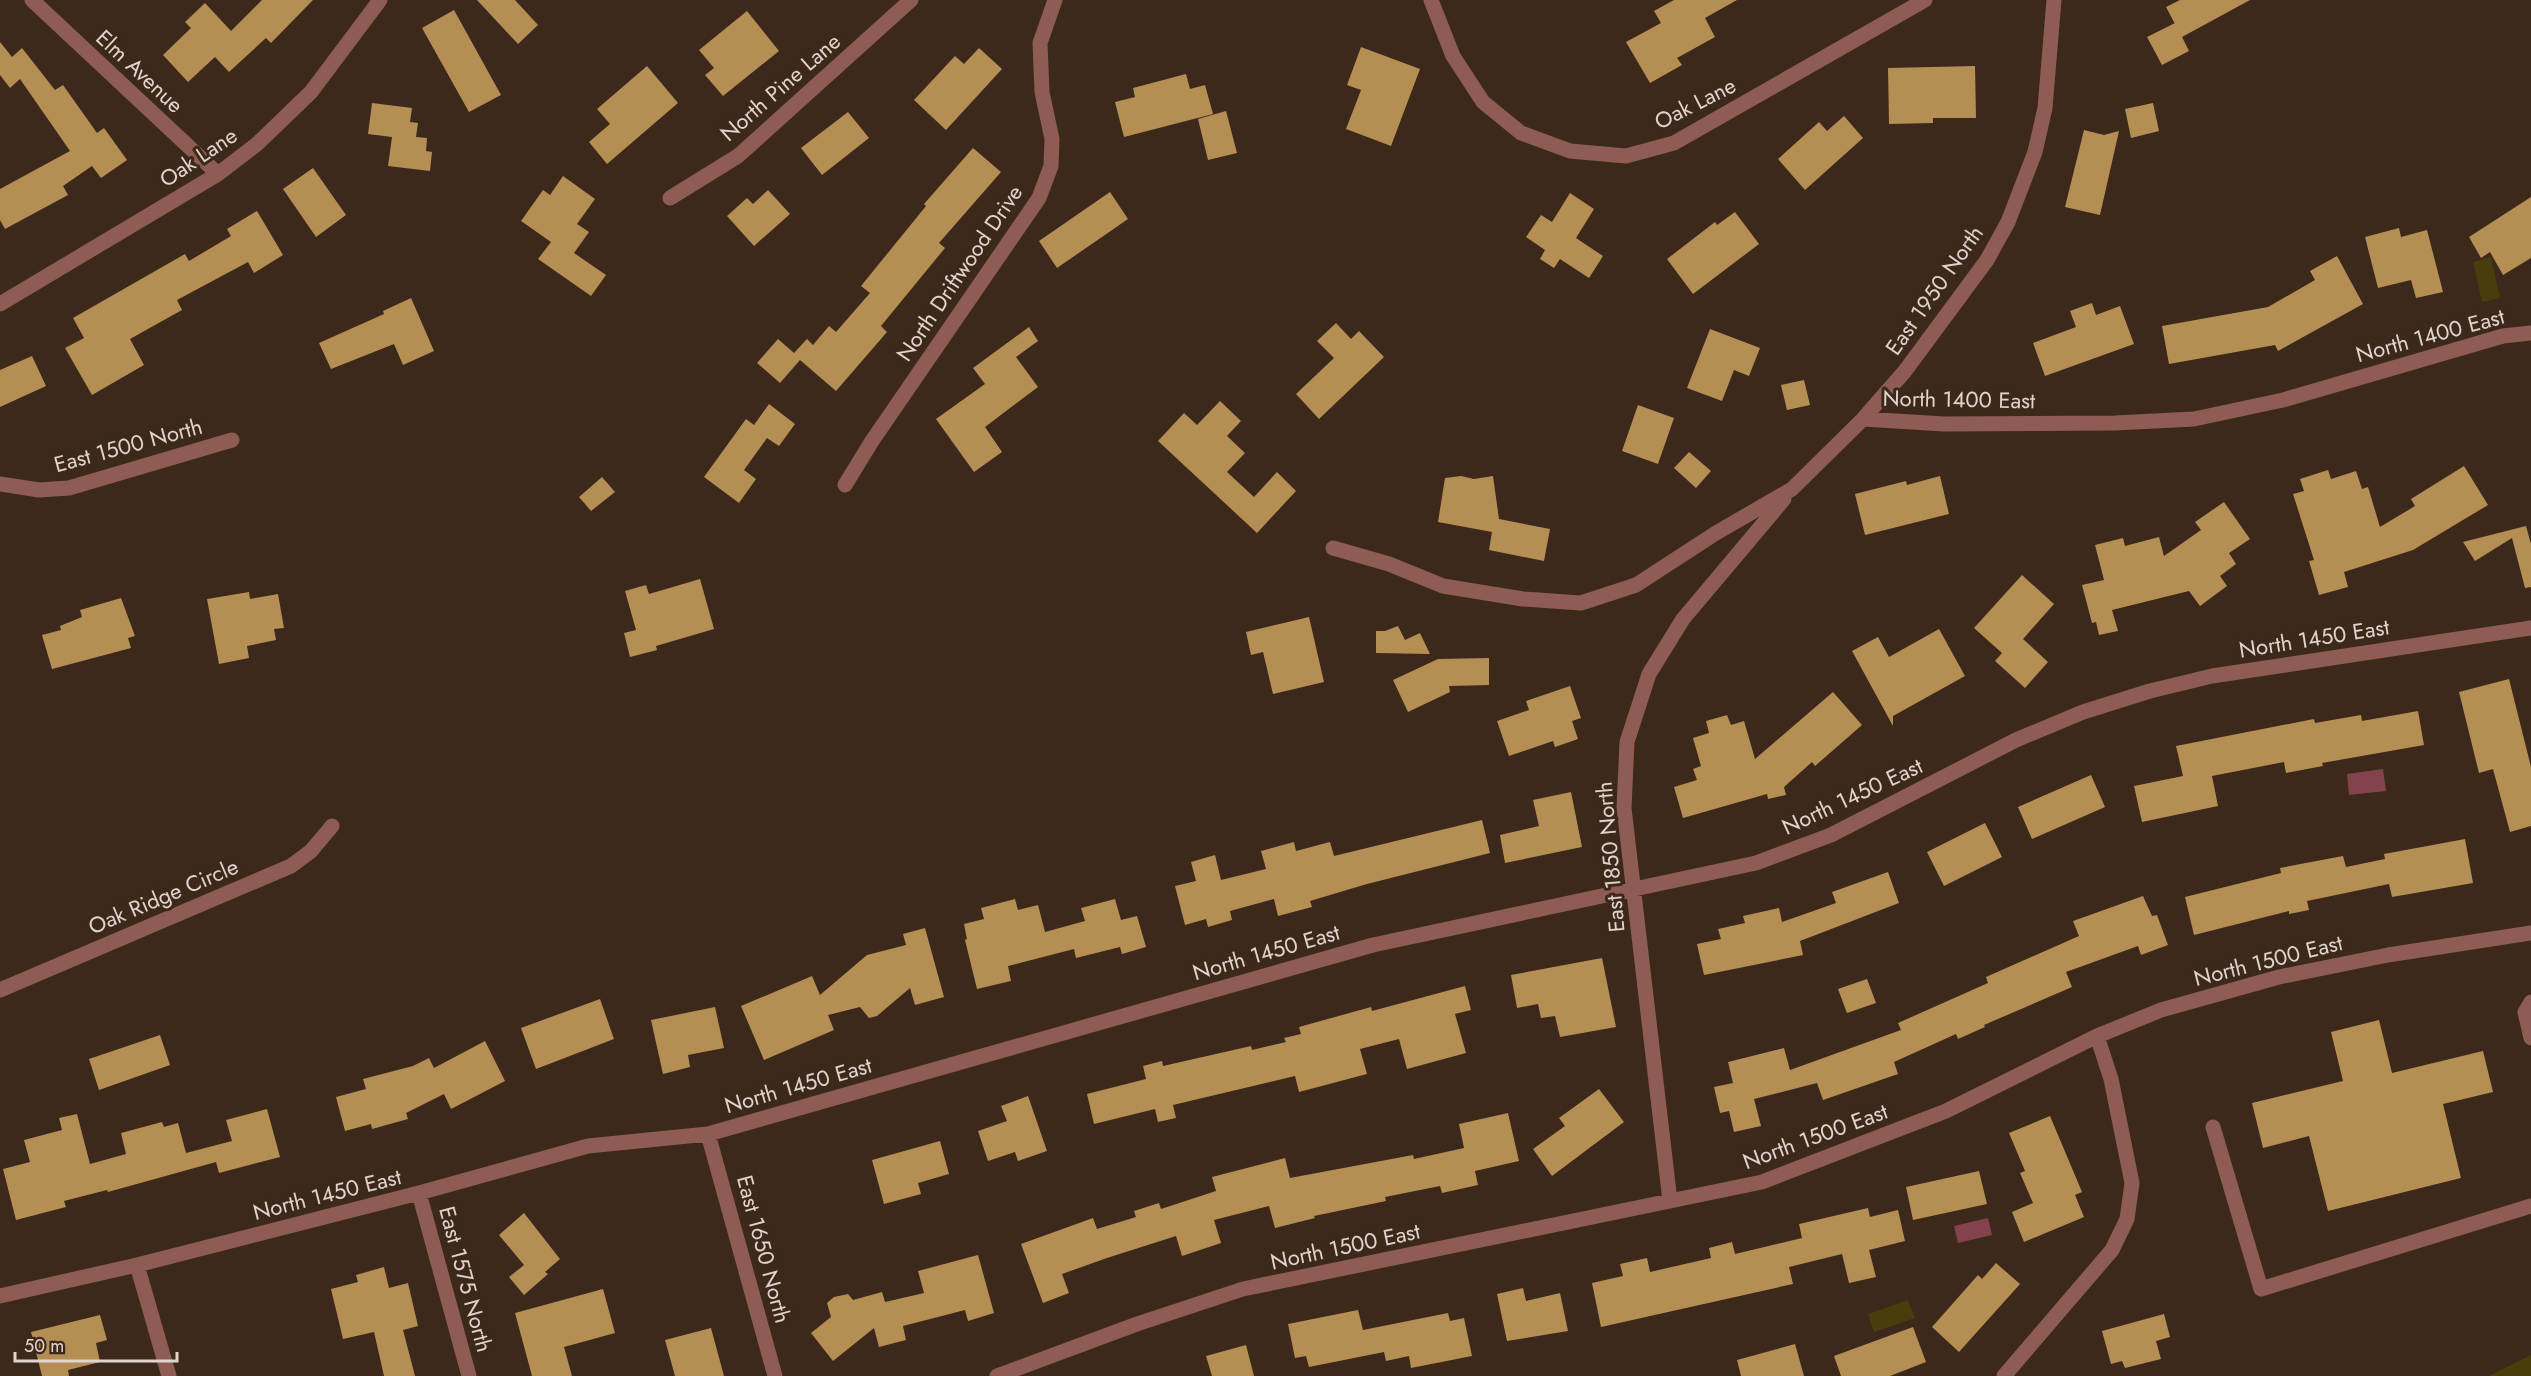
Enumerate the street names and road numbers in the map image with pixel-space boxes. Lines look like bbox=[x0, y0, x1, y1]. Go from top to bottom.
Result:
street label: Elm Avenue bbox=[89, 22, 191, 120]
street label: North Pine Lane bbox=[713, 25, 847, 149]
street label: Oak Lane bbox=[1649, 69, 1741, 137]
street label: Oak Lane bbox=[153, 119, 243, 195]
street label: North Driftwood Drive bbox=[888, 178, 1030, 368]
street label: East 1950 North bbox=[1877, 219, 1991, 361]
street label: North 1400 East bbox=[2352, 300, 2509, 370]
street label: North 1400 East bbox=[1882, 382, 2036, 416]
street label: East 1500 North bbox=[50, 410, 206, 480]
street label: North 1450 East bbox=[2237, 610, 2392, 666]
street label: North 1450 East bbox=[1776, 749, 1928, 843]
street label: East 1850 North bbox=[1587, 780, 1633, 934]
street label: Oak Ridge Circle bbox=[83, 850, 243, 942]
street label: North 1450 East bbox=[1189, 916, 1344, 988]
street label: North 1500 East bbox=[2190, 926, 2346, 994]
street label: North 1450 East bbox=[721, 1049, 876, 1121]
street label: North 1500 East bbox=[1738, 1095, 1893, 1177]
street label: North 1450 East bbox=[249, 1160, 405, 1228]
street label: East 1650 North bbox=[729, 1172, 799, 1326]
street label: East 1575 North bbox=[431, 1203, 501, 1355]
street label: North 1500 East bbox=[1267, 1214, 1423, 1277]

